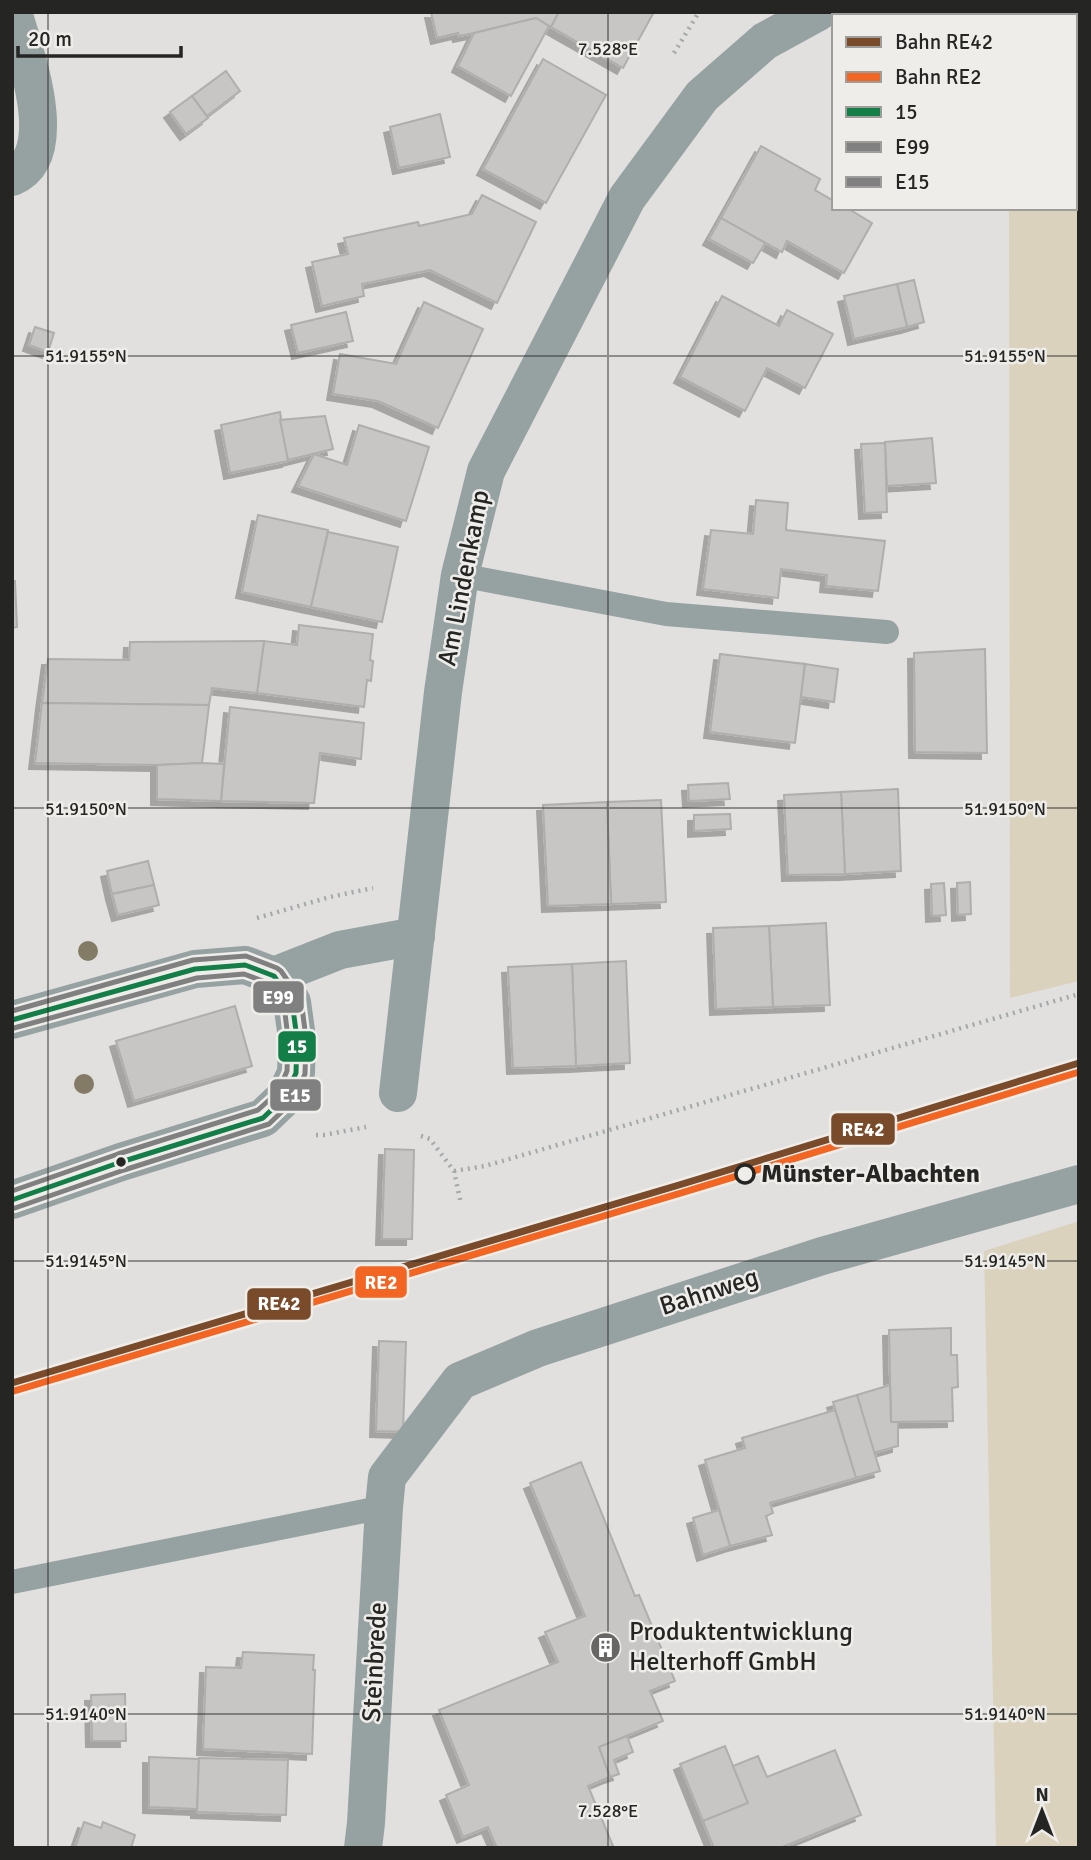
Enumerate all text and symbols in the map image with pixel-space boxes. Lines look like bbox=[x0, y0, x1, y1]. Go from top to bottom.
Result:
scale bar bbox=[18, 14, 180, 58]
legend bbox=[832, 14, 1077, 210]
text: 20 m bbox=[28, 26, 72, 52]
text: Bahn RE42 bbox=[895, 29, 993, 55]
text: 7.528°E bbox=[578, 38, 638, 60]
text: Bahn RE2 bbox=[895, 64, 982, 90]
text: 15 bbox=[895, 99, 918, 125]
text: E99 bbox=[895, 134, 930, 160]
text: E15 bbox=[895, 169, 930, 195]
text: 51.9155°N bbox=[45, 345, 127, 367]
text: 51.9155°N bbox=[964, 345, 1046, 367]
street label: Am Lindenkamp bbox=[431, 487, 497, 669]
text: 51.9150°N bbox=[45, 798, 127, 820]
text: 51.9150°N bbox=[964, 798, 1046, 820]
line badge: E99 bbox=[252, 980, 305, 1014]
text: E99 bbox=[262, 986, 294, 1010]
line badge: 15 bbox=[277, 1030, 317, 1063]
text: 15 bbox=[287, 1035, 307, 1059]
line badge: E15 bbox=[269, 1078, 322, 1112]
text: E15 bbox=[279, 1084, 311, 1108]
line badge: RE42 bbox=[830, 1112, 896, 1146]
text: RE42 bbox=[841, 1118, 885, 1142]
unlabelled marker bbox=[114, 1155, 128, 1169]
place label: Münster-Albachten bbox=[761, 1158, 980, 1190]
marker: Münster-Albachten bbox=[735, 1164, 755, 1184]
text: 51.9145°N bbox=[45, 1250, 127, 1272]
text: 51.9145°N bbox=[964, 1250, 1046, 1272]
street label: Bahnweg bbox=[656, 1261, 762, 1323]
line badge: RE2 bbox=[354, 1265, 408, 1299]
text: RE2 bbox=[365, 1271, 397, 1295]
line badge: RE42 bbox=[246, 1287, 312, 1321]
text: RE42 bbox=[257, 1292, 301, 1316]
street label: Steinbrede bbox=[356, 1601, 394, 1723]
place label: Produktentwicklung Helterhoff GmbH bbox=[629, 1616, 853, 1678]
building icon: Produktentwicklung Helterhoff GmbH bbox=[589, 1630, 623, 1664]
text: 51.9140°N bbox=[45, 1703, 127, 1725]
text: 51.9140°N bbox=[964, 1703, 1046, 1725]
north arrow bbox=[1007, 1776, 1077, 1846]
text: N bbox=[1035, 1783, 1049, 1807]
text: 7.528°E bbox=[578, 1800, 638, 1822]

